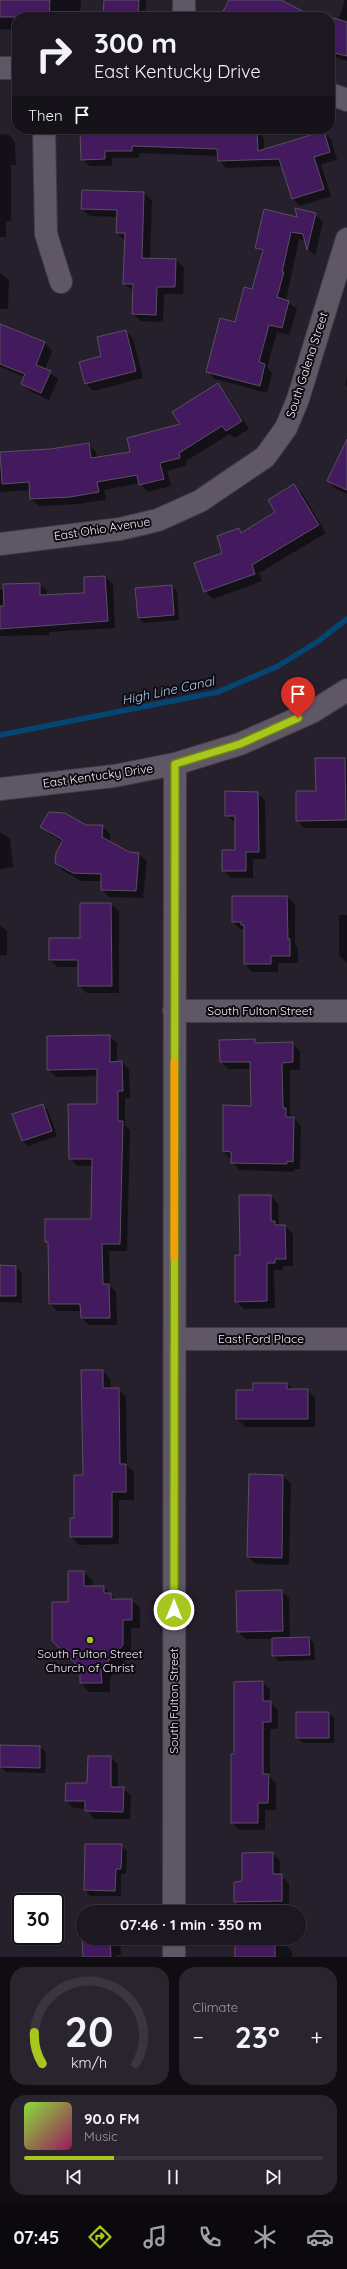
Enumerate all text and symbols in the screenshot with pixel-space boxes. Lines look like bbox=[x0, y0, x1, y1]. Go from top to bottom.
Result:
text: 300 m bbox=[94, 25, 177, 60]
icon: right bbox=[28, 28, 80, 80]
text: East Kentucky Drive bbox=[94, 60, 261, 83]
icon: arrive bbox=[71, 104, 93, 126]
text: Then bbox=[28, 106, 63, 125]
street label: South Galena Street bbox=[282, 310, 331, 420]
street label: East Ohio Avenue bbox=[53, 513, 151, 544]
water label: High Line Canal bbox=[120, 672, 218, 708]
pin bbox=[281, 677, 315, 718]
icon: arrive bbox=[287, 683, 309, 705]
street label: East Kentucky Drive bbox=[42, 760, 154, 791]
street label: South Fulton Street bbox=[207, 1003, 313, 1018]
street label: East Ford Place bbox=[218, 1331, 304, 1346]
position arrow bbox=[153, 1589, 195, 1631]
marker: South Fulton Street Church of Christ bbox=[85, 1635, 95, 1645]
place label: South Fulton Street Church of Christ bbox=[37, 1646, 143, 1675]
street label: South Fulton Street bbox=[166, 1648, 181, 1754]
speed limit sign: 30 bbox=[12, 1893, 64, 1945]
text: 07:46 · 1 min · 350 m bbox=[120, 1915, 262, 1934]
text: Climate bbox=[193, 1999, 238, 2015]
text: 20 bbox=[65, 2005, 114, 2057]
text: 23° bbox=[235, 2018, 280, 2056]
text: − bbox=[193, 2023, 204, 2051]
text: + bbox=[311, 2023, 323, 2051]
text: km/h bbox=[71, 2054, 107, 2072]
text: 90.0 FM bbox=[84, 2109, 140, 2128]
text: Music bbox=[84, 2128, 118, 2144]
icon: previous bbox=[63, 2166, 85, 2188]
icon: pause bbox=[162, 2166, 184, 2188]
icon: next bbox=[262, 2166, 284, 2188]
icon: directions bbox=[86, 2223, 114, 2251]
icon: music bbox=[141, 2223, 169, 2251]
icon: phone bbox=[196, 2223, 224, 2251]
icon: climate bbox=[251, 2223, 279, 2251]
icon: car bbox=[306, 2223, 334, 2251]
text: 07:45 bbox=[13, 2226, 60, 2249]

